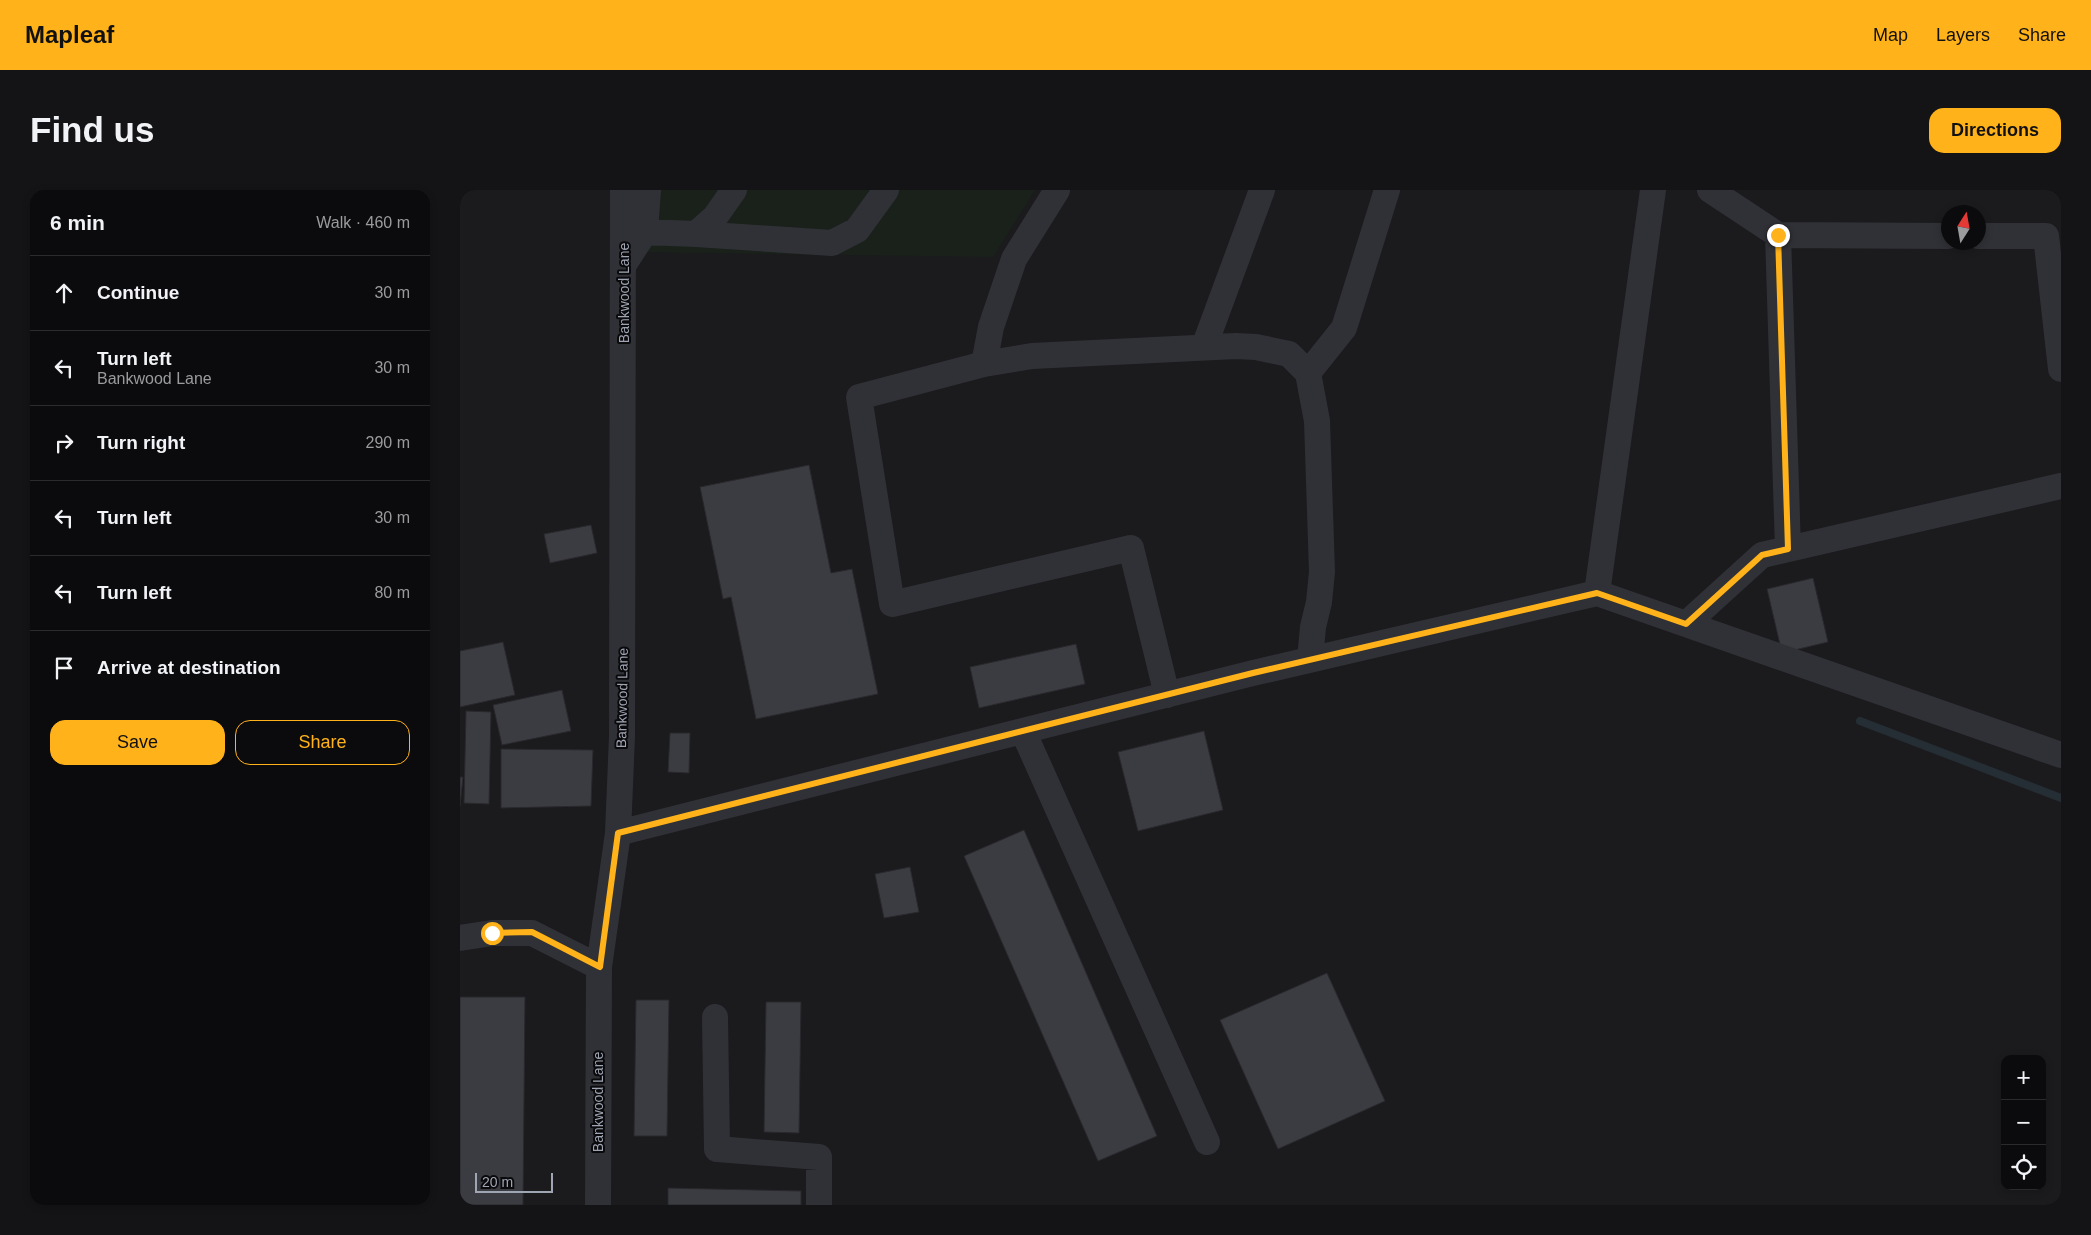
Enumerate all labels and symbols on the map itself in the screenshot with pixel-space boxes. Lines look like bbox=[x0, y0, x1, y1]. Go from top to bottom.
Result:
north arrow bbox=[1941, 205, 1986, 250]
route end bbox=[1767, 224, 1790, 247]
street label: Bankwood Lane bbox=[616, 243, 632, 343]
street label: Bankwood Lane bbox=[613, 647, 631, 748]
route start bbox=[481, 922, 504, 945]
street label: Bankwood Lane bbox=[590, 1052, 606, 1152]
scale bar bbox=[475, 1170, 552, 1193]

